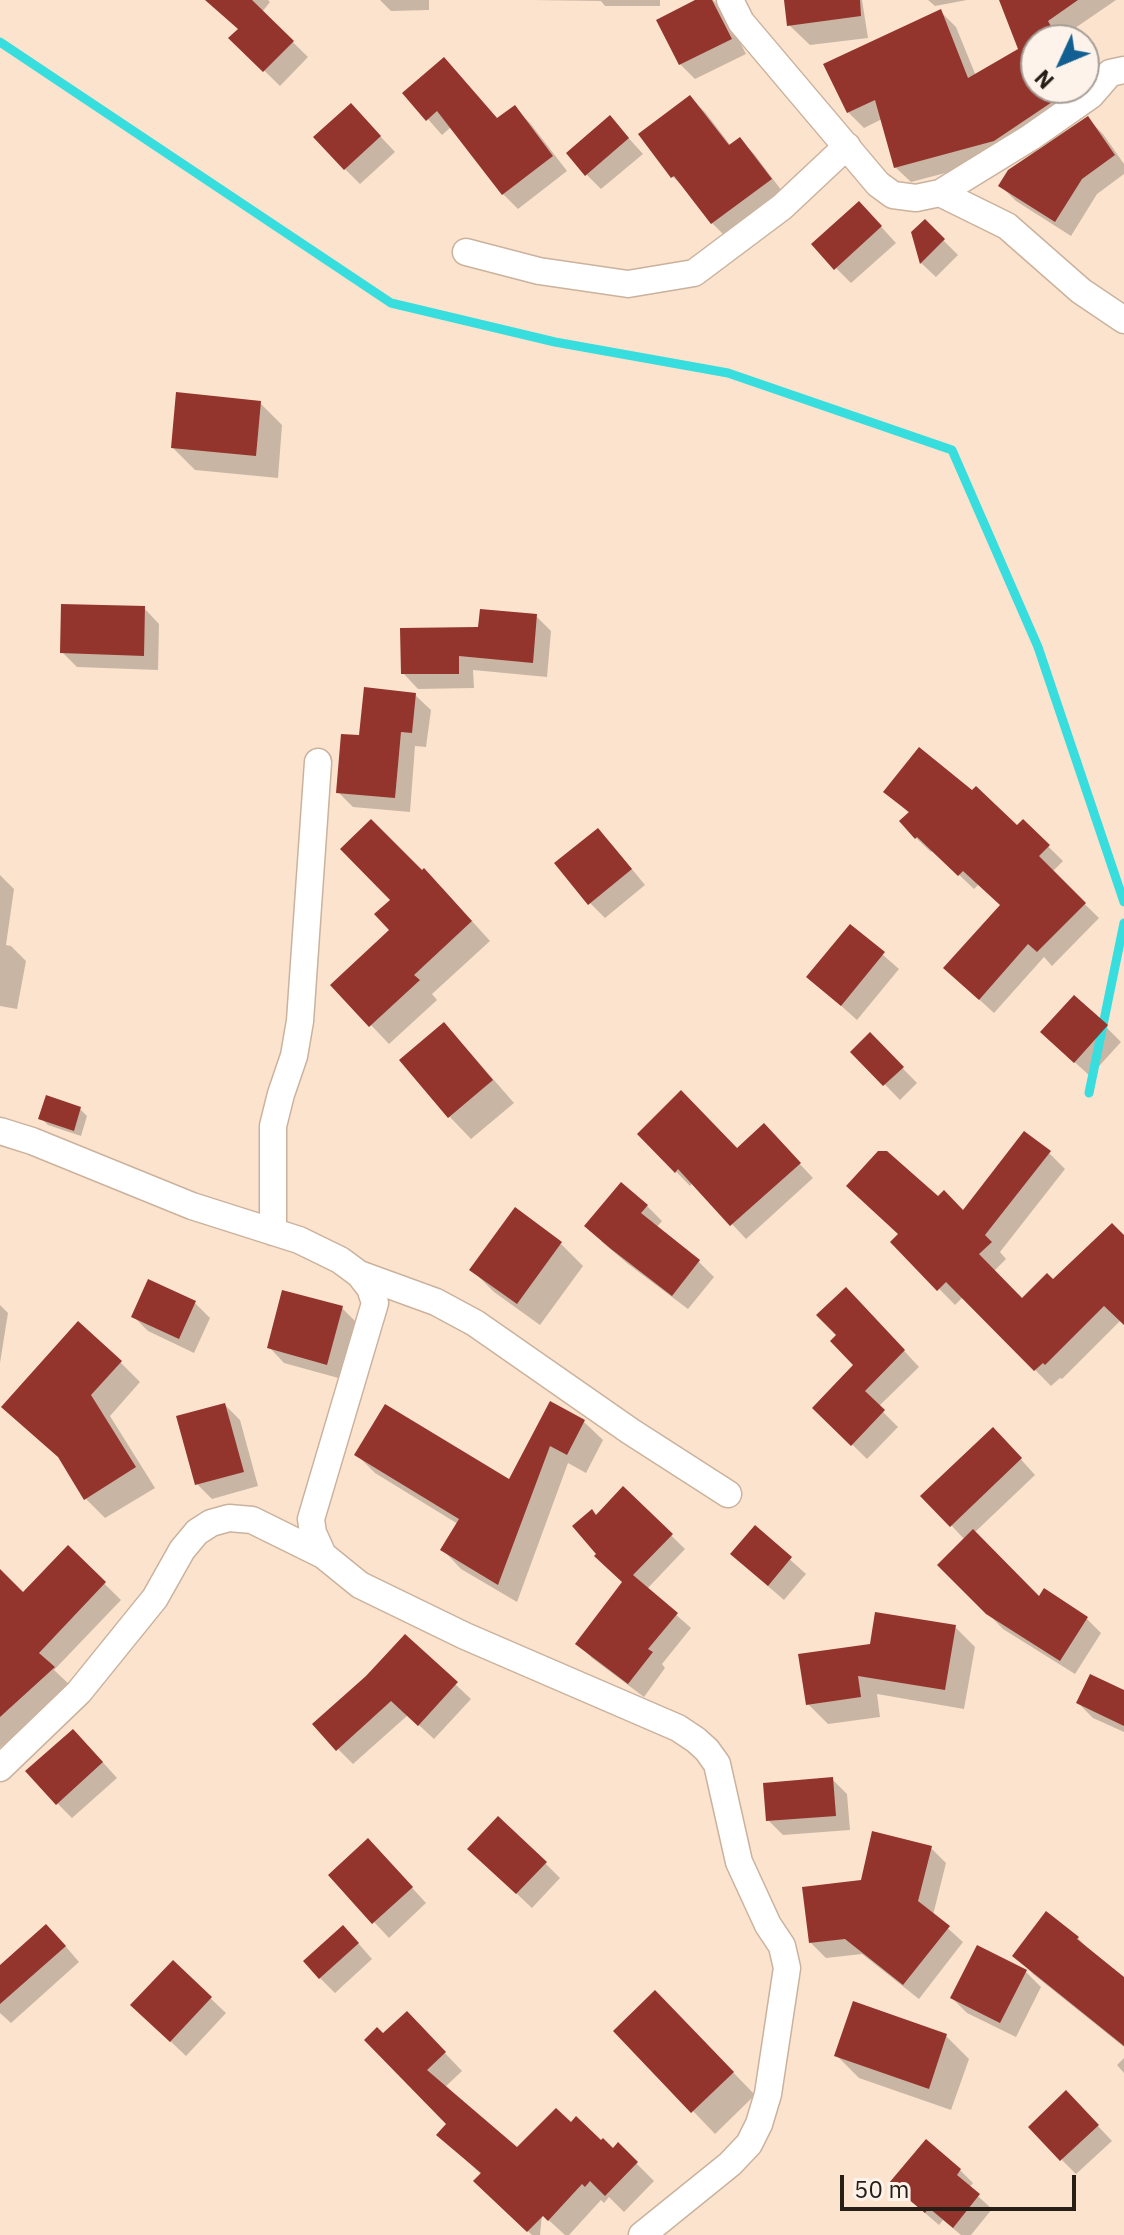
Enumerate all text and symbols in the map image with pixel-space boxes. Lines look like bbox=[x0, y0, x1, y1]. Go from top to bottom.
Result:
north arrow bbox=[1020, 24, 1100, 104]
text: N bbox=[1028, 64, 1060, 95]
scale bar bbox=[844, 2159, 1080, 2209]
text: 50 m bbox=[854, 2173, 909, 2205]

